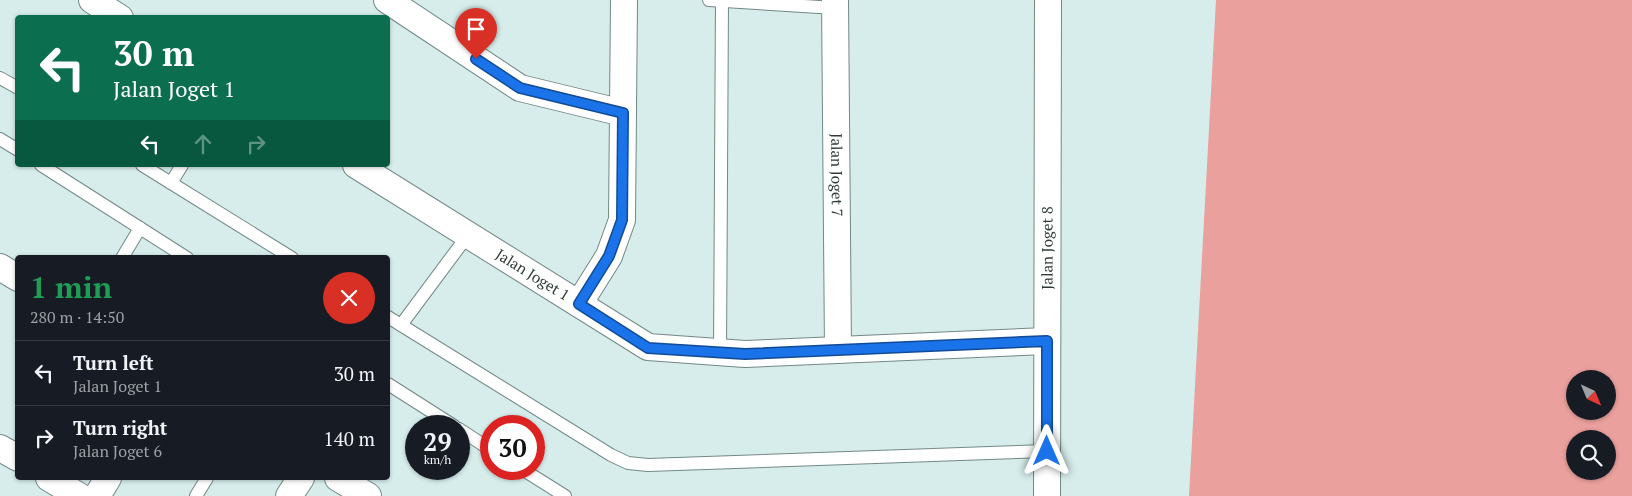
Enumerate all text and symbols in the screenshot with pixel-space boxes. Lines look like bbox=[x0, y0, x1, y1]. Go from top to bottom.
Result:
pin bbox=[455, 8, 497, 59]
icon: arrive bbox=[462, 15, 490, 43]
text: 30 m bbox=[113, 30, 194, 76]
icon: left bbox=[30, 35, 95, 100]
text: Jalan Joget 1 bbox=[113, 74, 235, 103]
icon: left bbox=[136, 130, 164, 158]
icon: ahead bbox=[189, 130, 217, 158]
icon: right bbox=[242, 130, 270, 158]
street label: Jalan Joget 7 bbox=[827, 133, 848, 217]
street label: Jalan Joget 8 bbox=[1036, 206, 1057, 290]
street label: Jalan Joget 1 bbox=[492, 244, 574, 305]
text: 1 min bbox=[30, 267, 112, 307]
button: close bbox=[323, 272, 375, 324]
text: 280 m · 14:50 bbox=[30, 306, 124, 328]
text: Turn left bbox=[73, 350, 154, 375]
icon: left bbox=[30, 359, 58, 387]
text: 30 m bbox=[334, 361, 375, 386]
north arrow bbox=[1566, 370, 1616, 420]
map controls bbox=[1566, 370, 1616, 480]
text: Jalan Joget 1 bbox=[73, 375, 162, 397]
text: Turn right bbox=[73, 415, 167, 440]
speed limit sign: 30 bbox=[480, 415, 545, 480]
icon: right bbox=[30, 424, 58, 452]
position arrow bbox=[1020, 424, 1072, 476]
text: 29 bbox=[423, 425, 452, 458]
text: 140 m bbox=[324, 426, 375, 451]
button: search bbox=[1566, 430, 1616, 480]
text: Jalan Joget 6 bbox=[73, 440, 162, 462]
text: km/h bbox=[424, 452, 451, 467]

